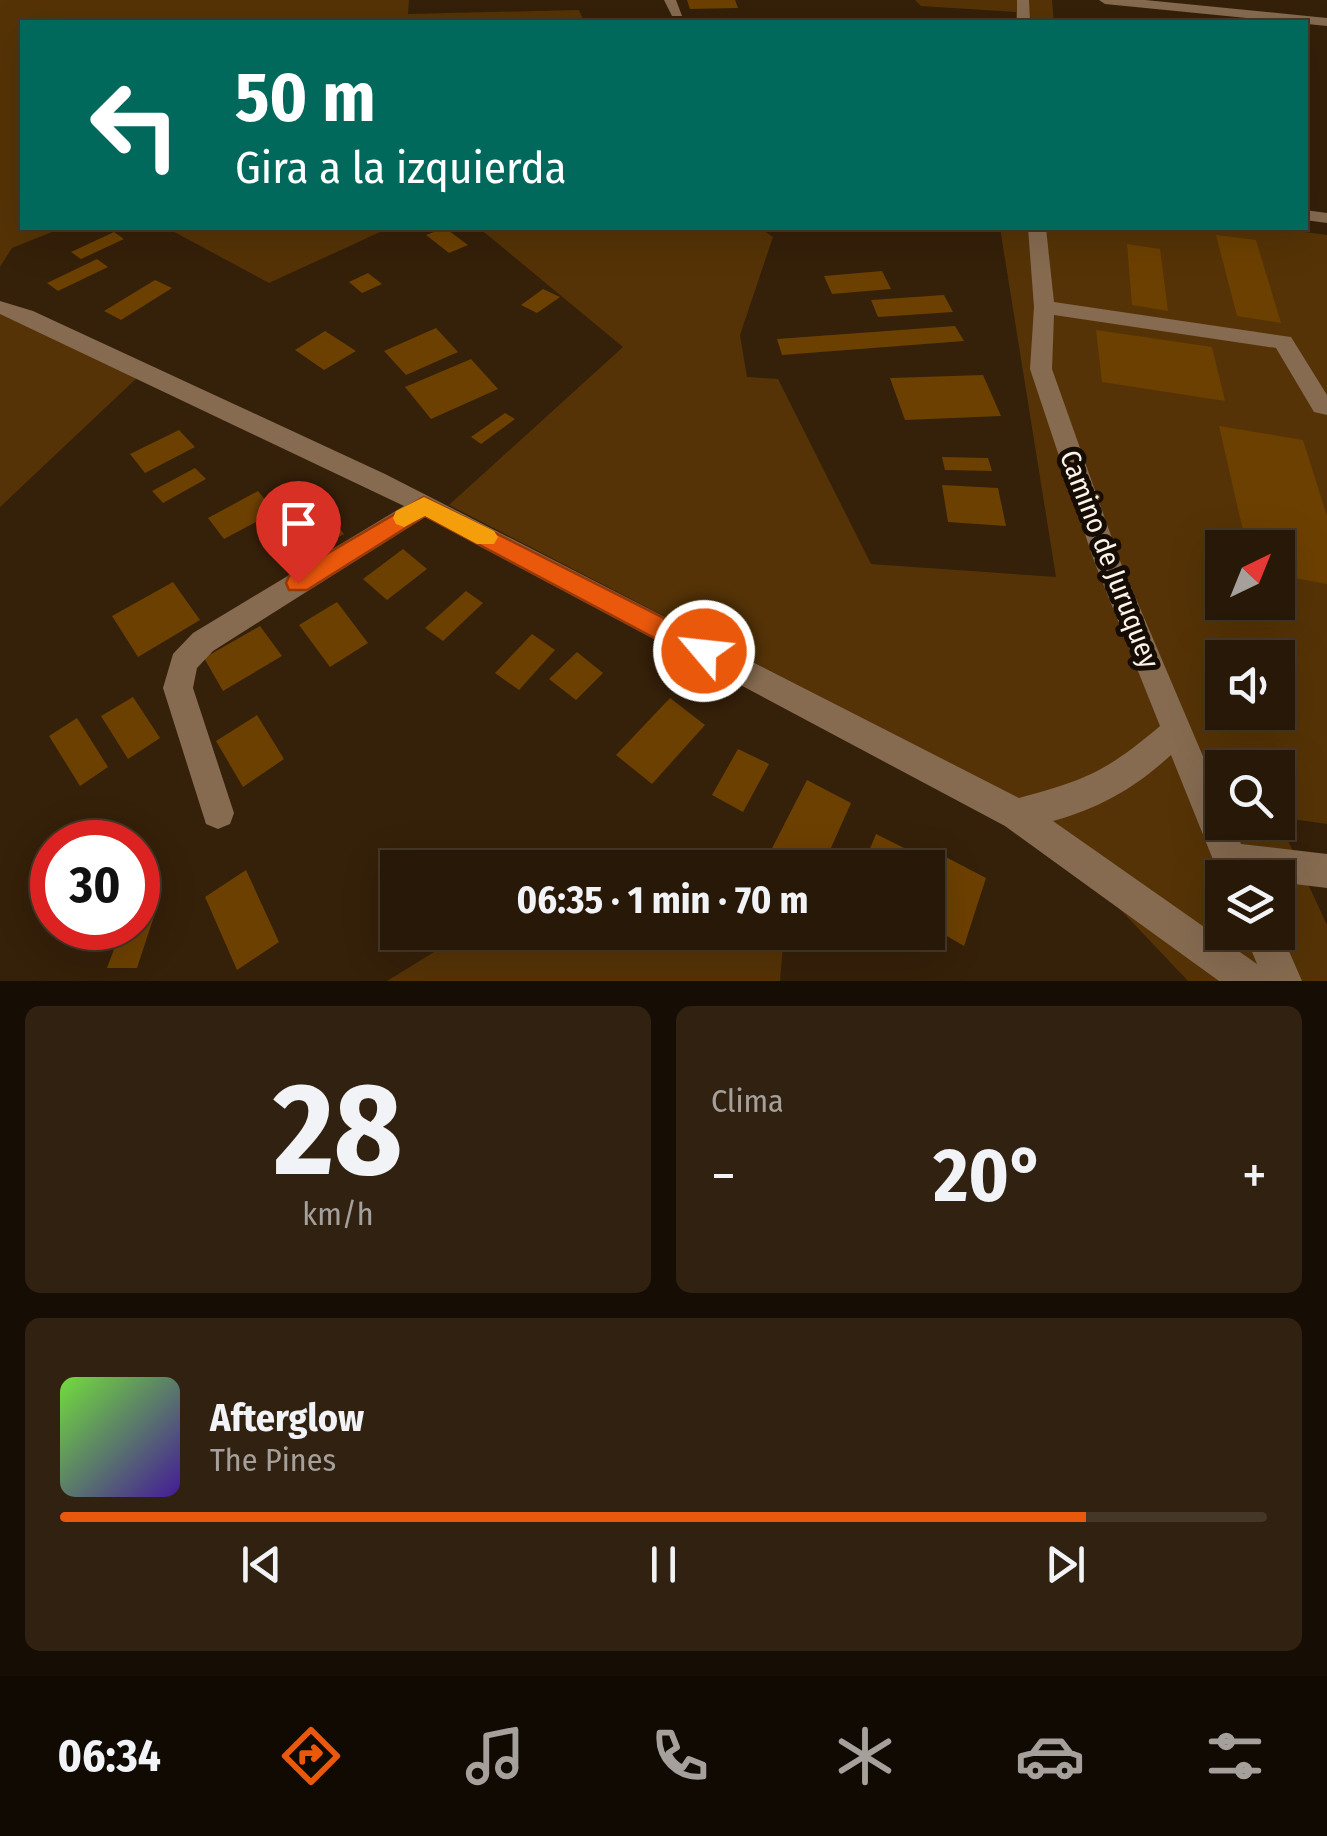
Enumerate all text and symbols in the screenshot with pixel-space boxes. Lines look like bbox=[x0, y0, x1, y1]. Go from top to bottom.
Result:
text: 50 m bbox=[235, 56, 376, 140]
icon: left bbox=[70, 60, 200, 190]
text: Gira a la izquierda bbox=[235, 141, 567, 195]
street label: Camino de Juruquey bbox=[1053, 446, 1166, 673]
pin bbox=[256, 481, 341, 584]
icon: arrive bbox=[271, 496, 326, 551]
north arrow bbox=[1205, 530, 1295, 620]
map controls bbox=[1205, 530, 1295, 950]
position arrow bbox=[652, 599, 756, 703]
button: sound bbox=[1205, 640, 1295, 730]
button: search bbox=[1205, 750, 1295, 840]
speed limit sign: 30 bbox=[30, 820, 160, 950]
button: layers bbox=[1205, 860, 1295, 950]
text: 06:35 · 1 min · 70 m bbox=[517, 877, 808, 923]
text: 28 bbox=[274, 1052, 402, 1208]
text: Clima bbox=[711, 1082, 784, 1120]
text: 20° bbox=[934, 1131, 1044, 1221]
text: − bbox=[711, 1143, 736, 1209]
text: + bbox=[1242, 1143, 1267, 1209]
text: km/h bbox=[302, 1195, 374, 1233]
text: Afterglow bbox=[210, 1395, 364, 1441]
text: The Pines bbox=[210, 1441, 336, 1479]
icon: previous bbox=[234, 1537, 289, 1592]
icon: pause bbox=[636, 1537, 691, 1592]
icon: next bbox=[1038, 1537, 1093, 1592]
icon: directions bbox=[276, 1721, 346, 1791]
icon: music bbox=[460, 1721, 530, 1791]
icon: phone bbox=[645, 1721, 715, 1791]
icon: climate bbox=[830, 1721, 900, 1791]
icon: car bbox=[1015, 1721, 1085, 1791]
icon: filters bbox=[1200, 1721, 1270, 1791]
text: 06:34 bbox=[57, 1729, 161, 1783]

